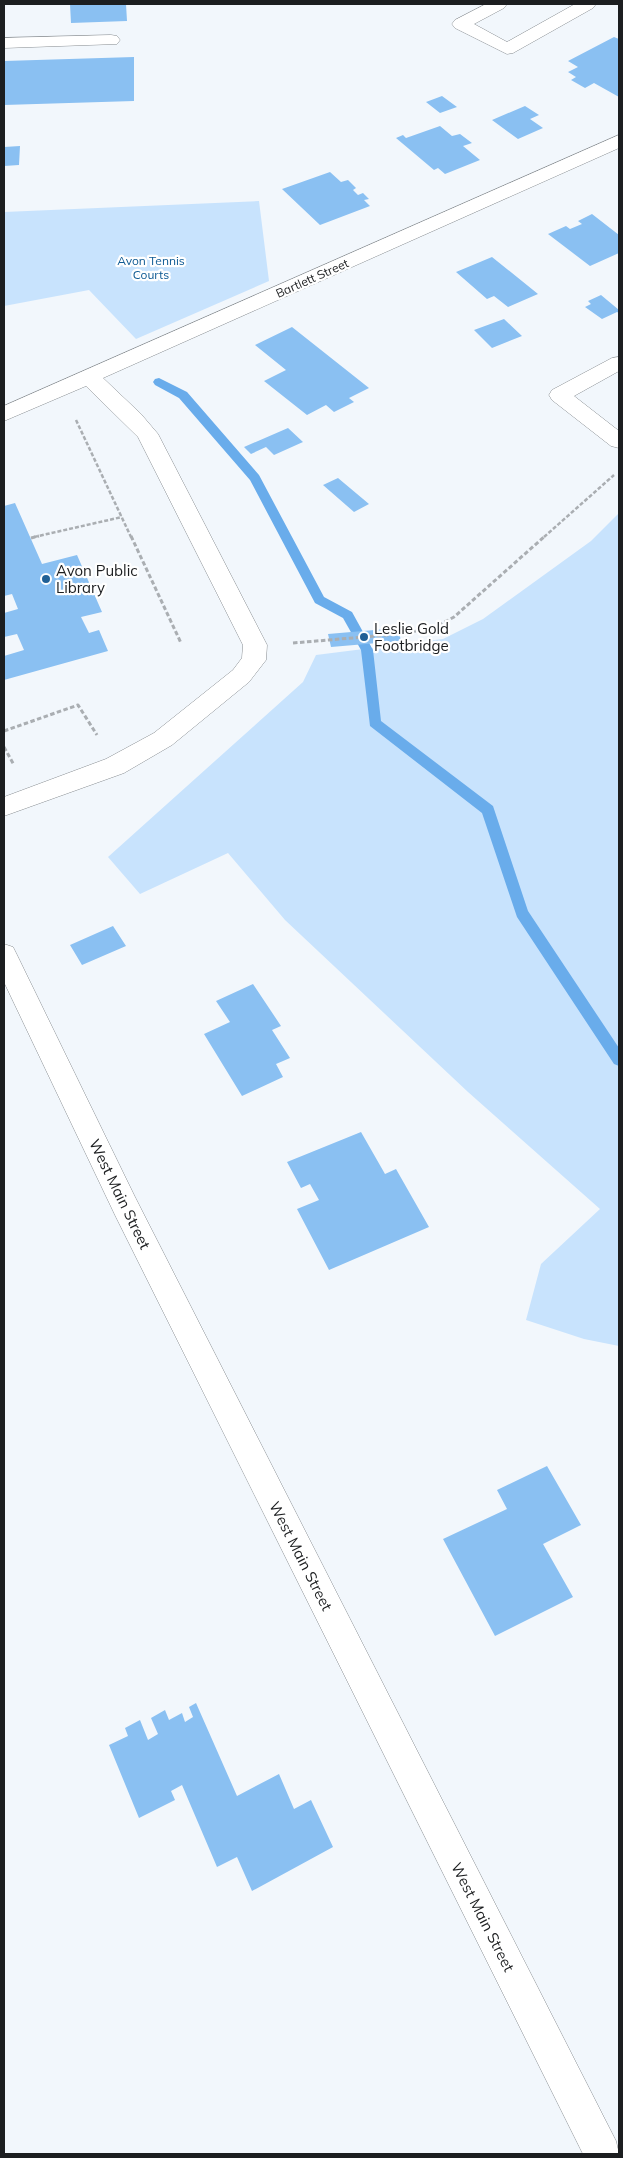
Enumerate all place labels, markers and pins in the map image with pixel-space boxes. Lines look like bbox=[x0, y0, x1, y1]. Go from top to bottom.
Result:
place label: Avon Public Library bbox=[56, 561, 138, 597]
marker: Avon Public Library bbox=[40, 573, 52, 585]
place label: Leslie Gold Footbridge bbox=[374, 619, 449, 655]
marker: Leslie Gold Footbridge bbox=[358, 631, 370, 643]

